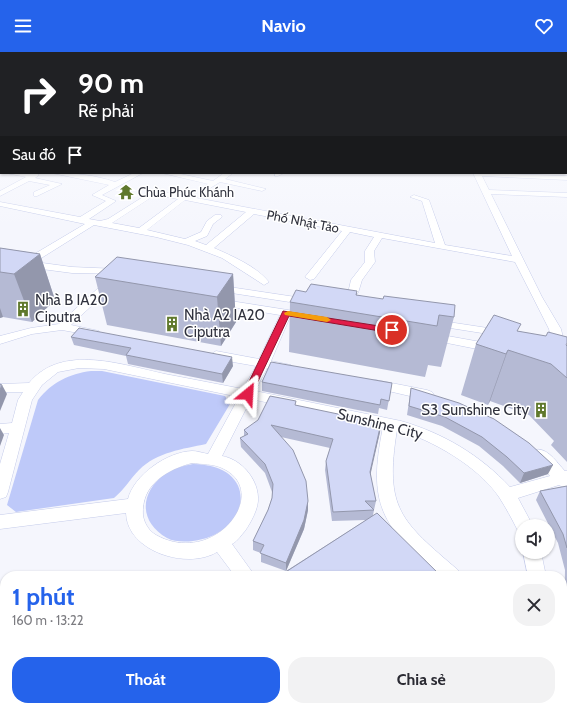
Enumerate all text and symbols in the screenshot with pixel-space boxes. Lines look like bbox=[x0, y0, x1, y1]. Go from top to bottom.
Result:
icon: menu bbox=[12, 15, 34, 37]
text: Navio bbox=[261, 15, 306, 37]
icon: heart bbox=[533, 15, 555, 37]
text: 90 m bbox=[78, 66, 144, 100]
icon: right bbox=[12, 68, 64, 120]
text: Rẽ phải bbox=[78, 100, 134, 122]
icon: arrive bbox=[64, 144, 86, 166]
text: Sau đó bbox=[12, 146, 56, 164]
temple icon: Chùa Phúc Khánh bbox=[117, 183, 135, 201]
place label: Chùa Phúc Khánh bbox=[138, 184, 234, 200]
street label: Phố Nhật Tảo bbox=[265, 206, 341, 236]
place label: Nhà B IA20 Ciputra bbox=[35, 291, 108, 326]
building icon: Nhà B IA20 Ciputra bbox=[14, 300, 32, 318]
place label: Nhà A2 IA20 Ciputra bbox=[184, 306, 265, 341]
pin bbox=[375, 313, 409, 347]
building icon: Nhà A2 IA20 Ciputra bbox=[163, 315, 181, 333]
icon: arrive bbox=[381, 319, 403, 341]
position arrow bbox=[227, 373, 269, 415]
place label: S3 Sunshine City bbox=[421, 401, 529, 419]
building icon: S3 Sunshine City bbox=[532, 401, 550, 419]
street label: Sunshine City bbox=[335, 405, 425, 443]
map controls bbox=[515, 519, 555, 559]
button: sound bbox=[515, 519, 555, 559]
text: 1 phút bbox=[12, 582, 75, 611]
button: close bbox=[513, 584, 555, 626]
text: 160 m · 13:22 bbox=[12, 612, 84, 628]
button: Thoát bbox=[12, 657, 280, 703]
button: Chia sẻ bbox=[288, 657, 555, 703]

